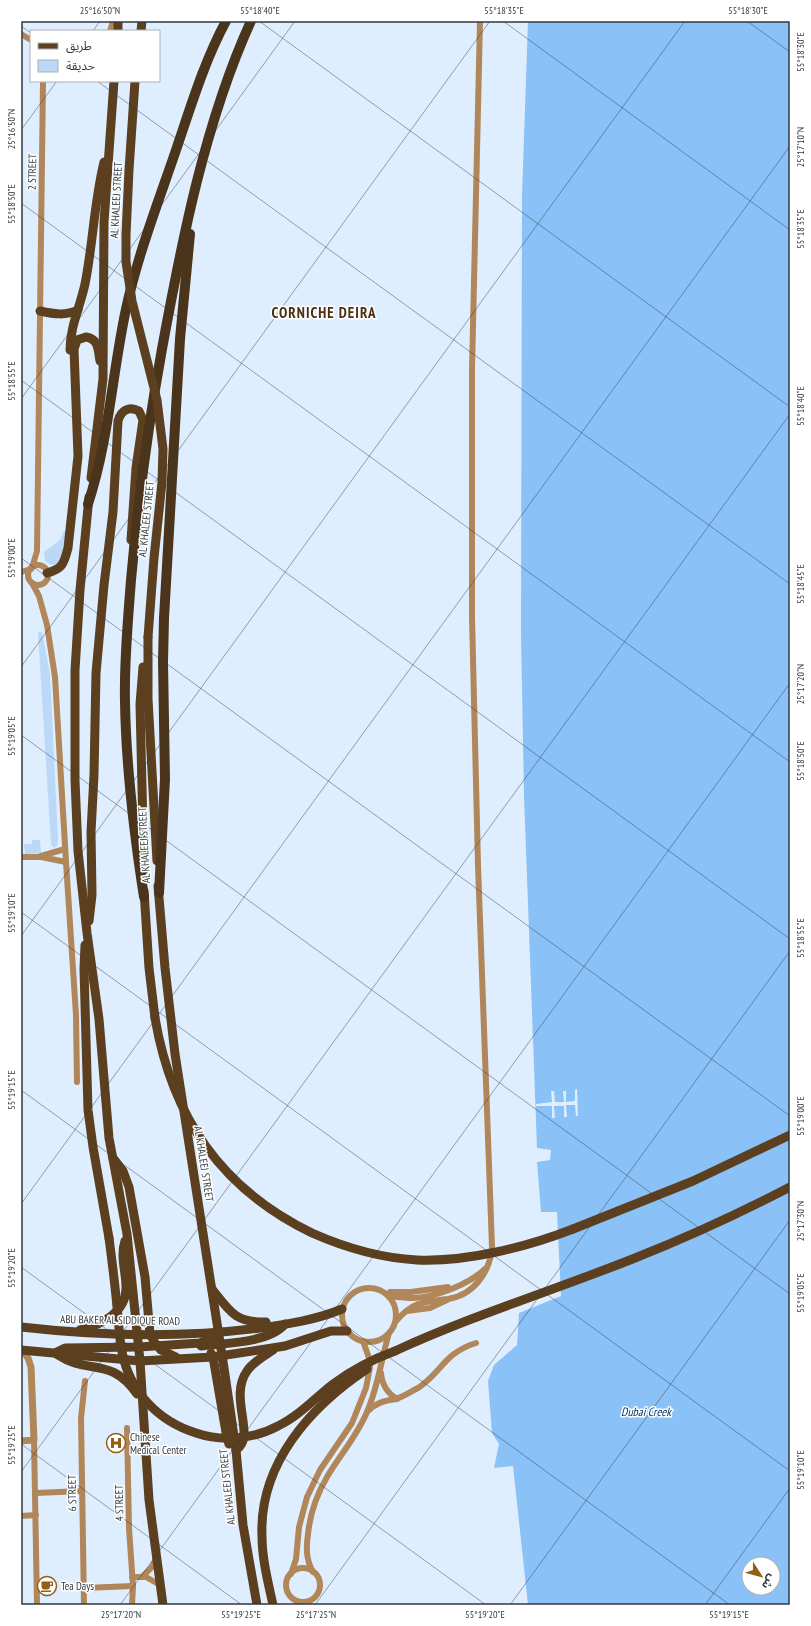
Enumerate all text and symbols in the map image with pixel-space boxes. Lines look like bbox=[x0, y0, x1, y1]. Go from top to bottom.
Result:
text: 25°16'50"N bbox=[80, 4, 120, 17]
text: 55°18'40"E bbox=[240, 4, 280, 17]
text: 55°18'35"E bbox=[484, 4, 524, 17]
text: 55°18'30"E bbox=[728, 4, 768, 17]
legend bbox=[30, 30, 160, 82]
text: 55°18'30"E bbox=[794, 32, 807, 72]
text: طريق bbox=[66, 38, 92, 54]
text: حديقة bbox=[66, 58, 95, 73]
text: 25°16'50"N bbox=[5, 109, 18, 149]
text: 25°17'10"N bbox=[794, 127, 807, 167]
street label: 2 STREET bbox=[25, 154, 39, 190]
street label: AL KHALEEJ STREET bbox=[107, 161, 125, 239]
text: 55°18'50"E bbox=[5, 184, 18, 224]
text: 55°18'35"E bbox=[794, 209, 807, 249]
district label: CORNICHE DEIRA bbox=[272, 303, 376, 322]
text: 55°18'55"E bbox=[5, 361, 18, 401]
text: 55°18'40"E bbox=[794, 386, 807, 426]
street label: AL KHALEEJ STREET bbox=[135, 480, 157, 558]
text: 55°19'00"E bbox=[5, 538, 18, 578]
text: 55°18'45"E bbox=[794, 564, 807, 604]
text: 25°17'20"N bbox=[794, 664, 807, 704]
text: 55°19'05"E bbox=[5, 716, 18, 756]
text: 55°18'50"E bbox=[794, 741, 807, 781]
street label: AL KHALEEJ STREET bbox=[135, 806, 153, 884]
text: 55°19'10"E bbox=[5, 893, 18, 933]
text: 55°18'55"E bbox=[794, 918, 807, 958]
text: 55°19'15"E bbox=[5, 1070, 18, 1110]
text: 55°19'00"E bbox=[794, 1096, 807, 1136]
street label: AL KHALEEJ STREET bbox=[191, 1125, 217, 1203]
text: 25°17'30"N bbox=[794, 1201, 807, 1241]
text: 55°19'20"E bbox=[5, 1248, 18, 1288]
text: 55°19'05"E bbox=[794, 1273, 807, 1313]
street label: ABU BAKER AL SIDDIQUE ROAD bbox=[60, 1312, 180, 1328]
water label: Dubai Creek bbox=[621, 1404, 672, 1419]
text: 55°19'25"E bbox=[5, 1425, 18, 1465]
place label: Chinese Medical Center bbox=[130, 1430, 187, 1457]
hospital icon: Chinese Medical Center bbox=[105, 1432, 127, 1454]
street label: AL KHALEEJ STREET bbox=[216, 1448, 238, 1526]
text: 55°19'10"E bbox=[794, 1450, 807, 1490]
street label: 6 STREET bbox=[65, 1475, 79, 1511]
street label: 4 STREET bbox=[112, 1485, 126, 1521]
north arrow bbox=[741, 1556, 781, 1596]
text: ش bbox=[759, 1572, 779, 1592]
cafe icon: Tea Days bbox=[36, 1575, 58, 1597]
place label: Tea Days bbox=[61, 1579, 94, 1593]
text: 25°17'20"N bbox=[101, 1608, 141, 1621]
text: 55°19'25"E bbox=[221, 1608, 261, 1621]
text: 25°17'25"N bbox=[296, 1608, 336, 1621]
text: 55°19'20"E bbox=[465, 1608, 505, 1621]
text: 55°19'15"E bbox=[709, 1608, 749, 1621]

